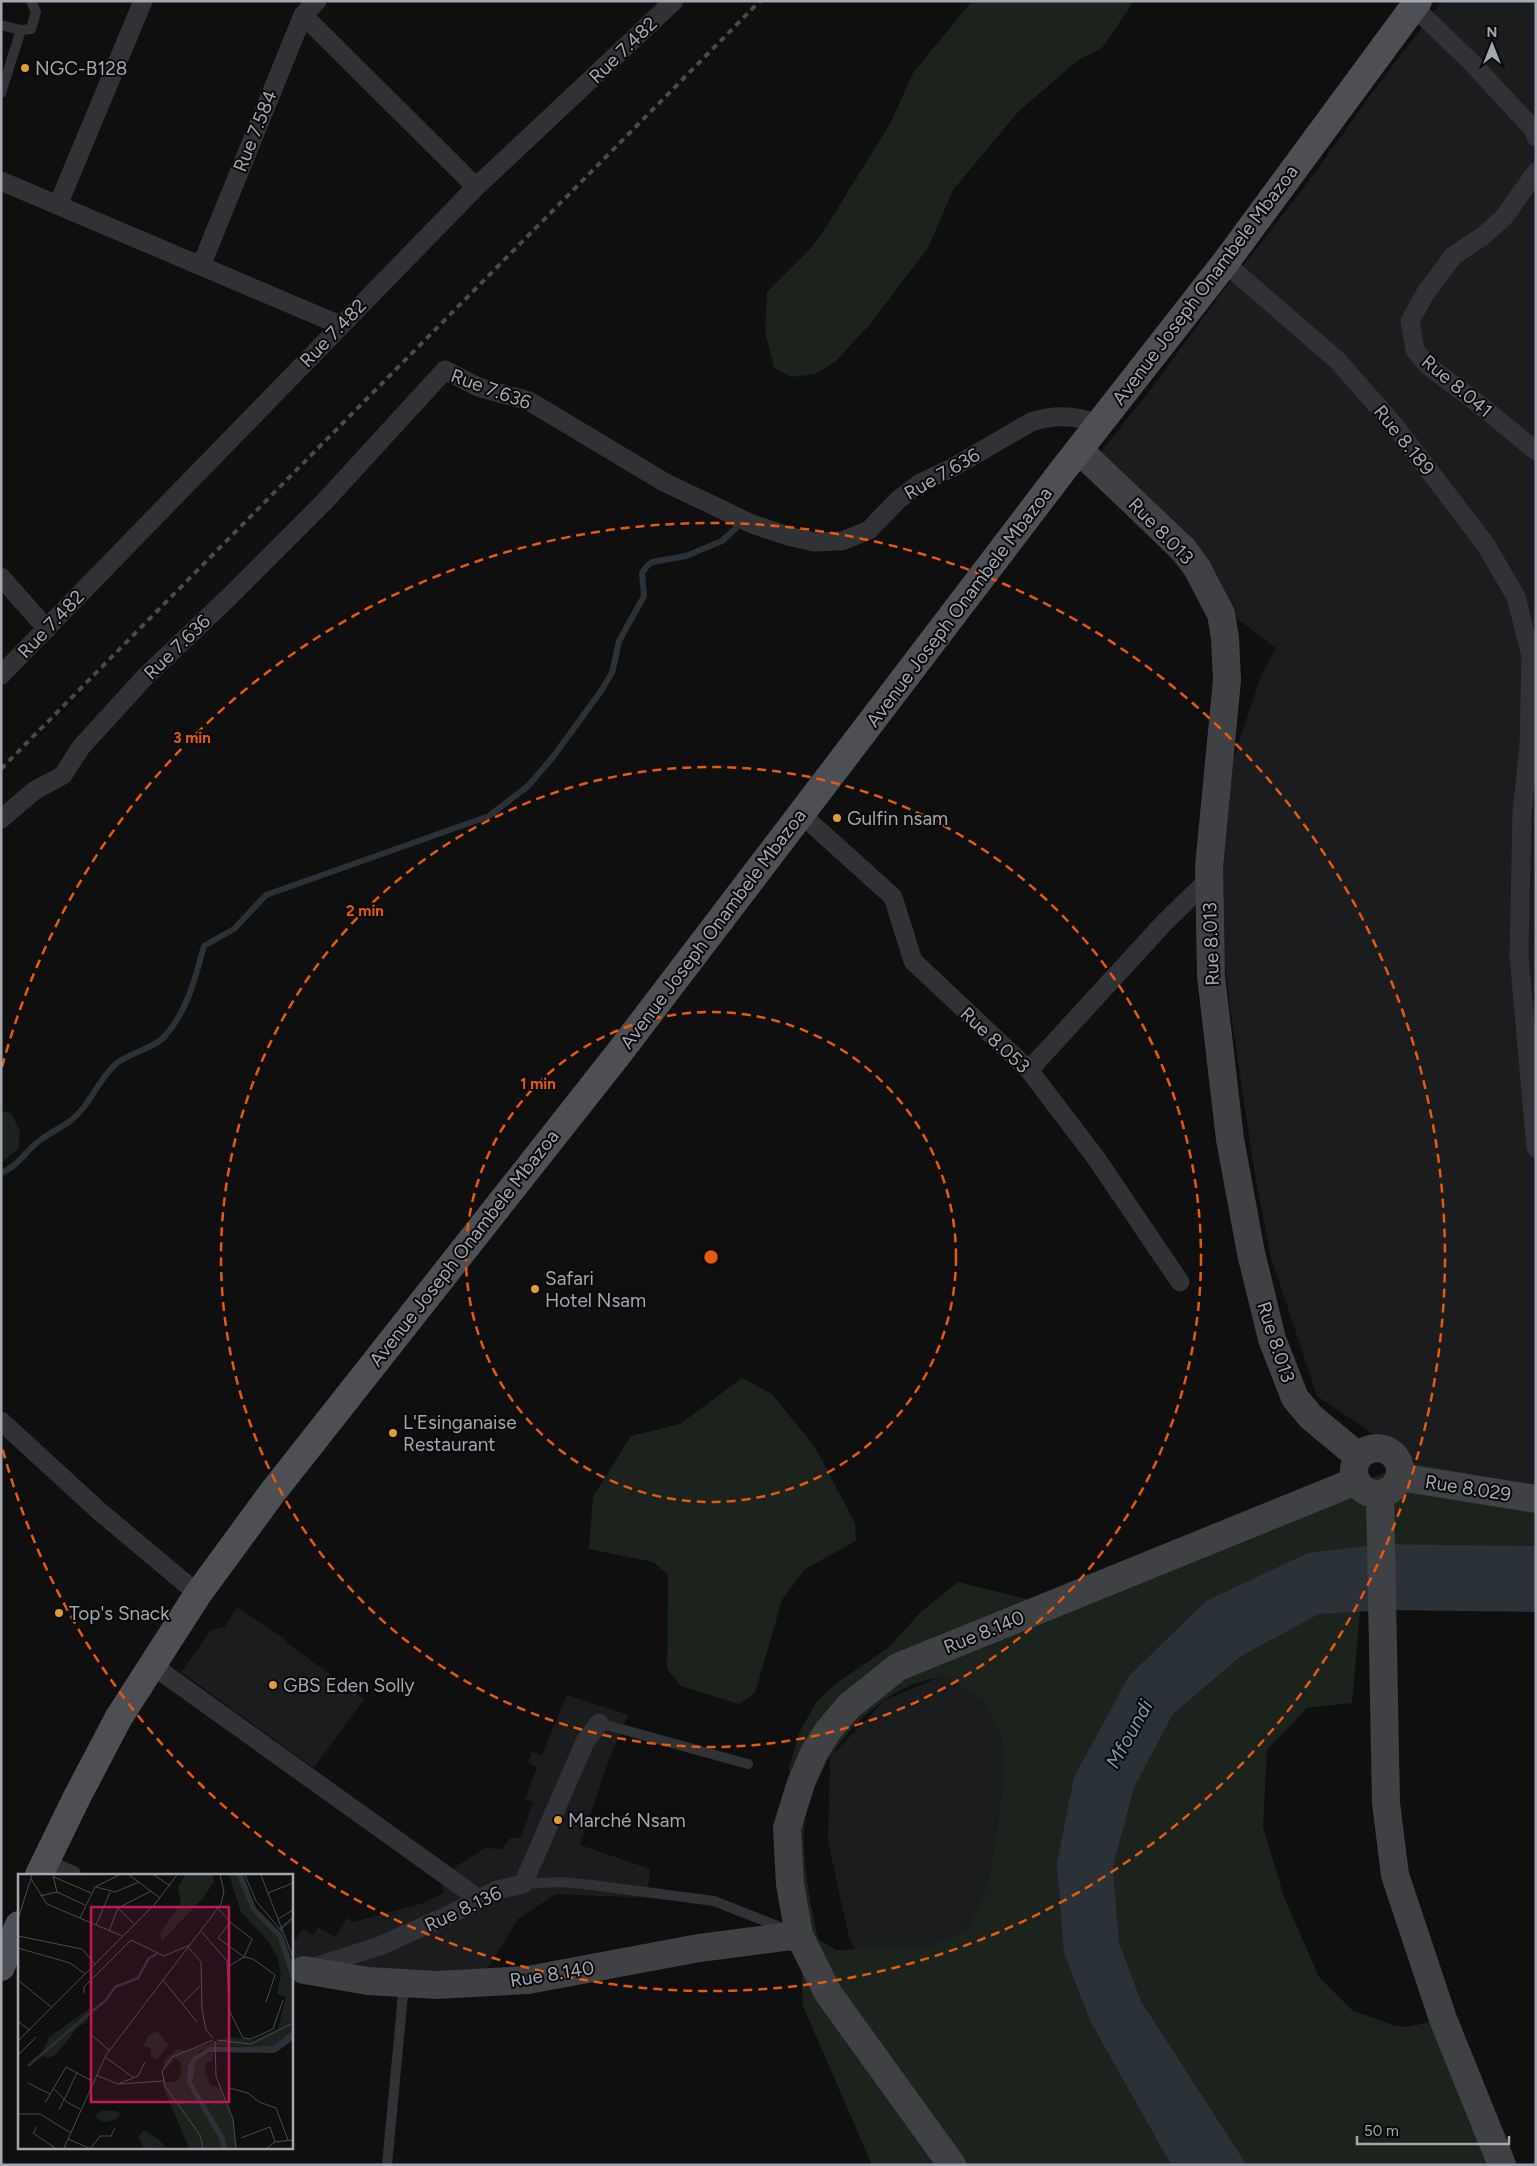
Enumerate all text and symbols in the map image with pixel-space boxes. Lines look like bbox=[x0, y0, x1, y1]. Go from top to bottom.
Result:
street label: Rue 7.482 bbox=[584, 12, 662, 88]
north arrow bbox=[1467, 20, 1517, 70]
text: N bbox=[1487, 24, 1497, 41]
place label: NGC-B128 bbox=[35, 57, 128, 80]
marker: NGC-B128 bbox=[19, 62, 31, 74]
street label: Rue 7.584 bbox=[228, 87, 282, 175]
street label: Avenue Joseph Onambele Mbazoa bbox=[1107, 161, 1303, 409]
street label: Rue 7.482 bbox=[295, 294, 371, 372]
street label: Rue 8.041 bbox=[1417, 350, 1497, 422]
street label: Rue 7.636 bbox=[448, 364, 534, 414]
street label: Rue 8.189 bbox=[1369, 400, 1439, 480]
street label: Rue 7.636 bbox=[900, 443, 984, 505]
street label: Avenue Joseph Onambele Mbazoa bbox=[861, 483, 1057, 731]
street label: Rue 8.013 bbox=[1124, 493, 1198, 569]
street label: Rue 7.482 bbox=[13, 585, 89, 663]
street label: Rue 7.636 bbox=[139, 610, 215, 684]
text: 3 min bbox=[173, 729, 211, 747]
street label: Avenue Joseph Onambele Mbazoa bbox=[615, 805, 811, 1053]
place label: Gulfin nsam bbox=[847, 807, 948, 830]
marker: Gulfin nsam bbox=[831, 812, 843, 824]
text: 2 min bbox=[346, 902, 384, 920]
street label: Rue 8.013 bbox=[1198, 902, 1224, 986]
street label: Rue 8.053 bbox=[955, 1002, 1035, 1078]
text: 1 min bbox=[520, 1075, 556, 1093]
street label: Avenue Joseph Onambele Mbazoa bbox=[364, 1125, 564, 1371]
centre of rings bbox=[702, 1248, 720, 1266]
place label: Safari Hotel Nsam bbox=[545, 1267, 646, 1312]
marker: Safari Hotel Nsam bbox=[529, 1283, 541, 1295]
street label: Rue 8.013 bbox=[1252, 1299, 1300, 1385]
place label: L'Esinganaise Restaurant bbox=[403, 1411, 517, 1456]
marker: L'Esinganaise Restaurant bbox=[387, 1427, 399, 1439]
street label: Rue 8.029 bbox=[1423, 1470, 1513, 1506]
place label: Top's Snack bbox=[69, 1602, 170, 1625]
street label: Rue 8.140 bbox=[940, 1605, 1028, 1659]
marker: Top's Snack bbox=[53, 1607, 65, 1619]
place label: GBS Eden Solly bbox=[283, 1674, 415, 1697]
marker: GBS Eden Solly bbox=[267, 1679, 279, 1691]
water label: Mfoundi bbox=[1100, 1695, 1158, 1772]
place label: Marché Nsam bbox=[568, 1809, 686, 1832]
marker: Marché Nsam bbox=[552, 1814, 564, 1826]
inset map bbox=[18, 1874, 292, 2148]
street label: Rue 8.136 bbox=[421, 1881, 505, 1937]
street label: Rue 8.140 bbox=[508, 1956, 596, 1992]
scale bar bbox=[1357, 2114, 1510, 2146]
text: 50 m bbox=[1364, 2122, 1399, 2140]

